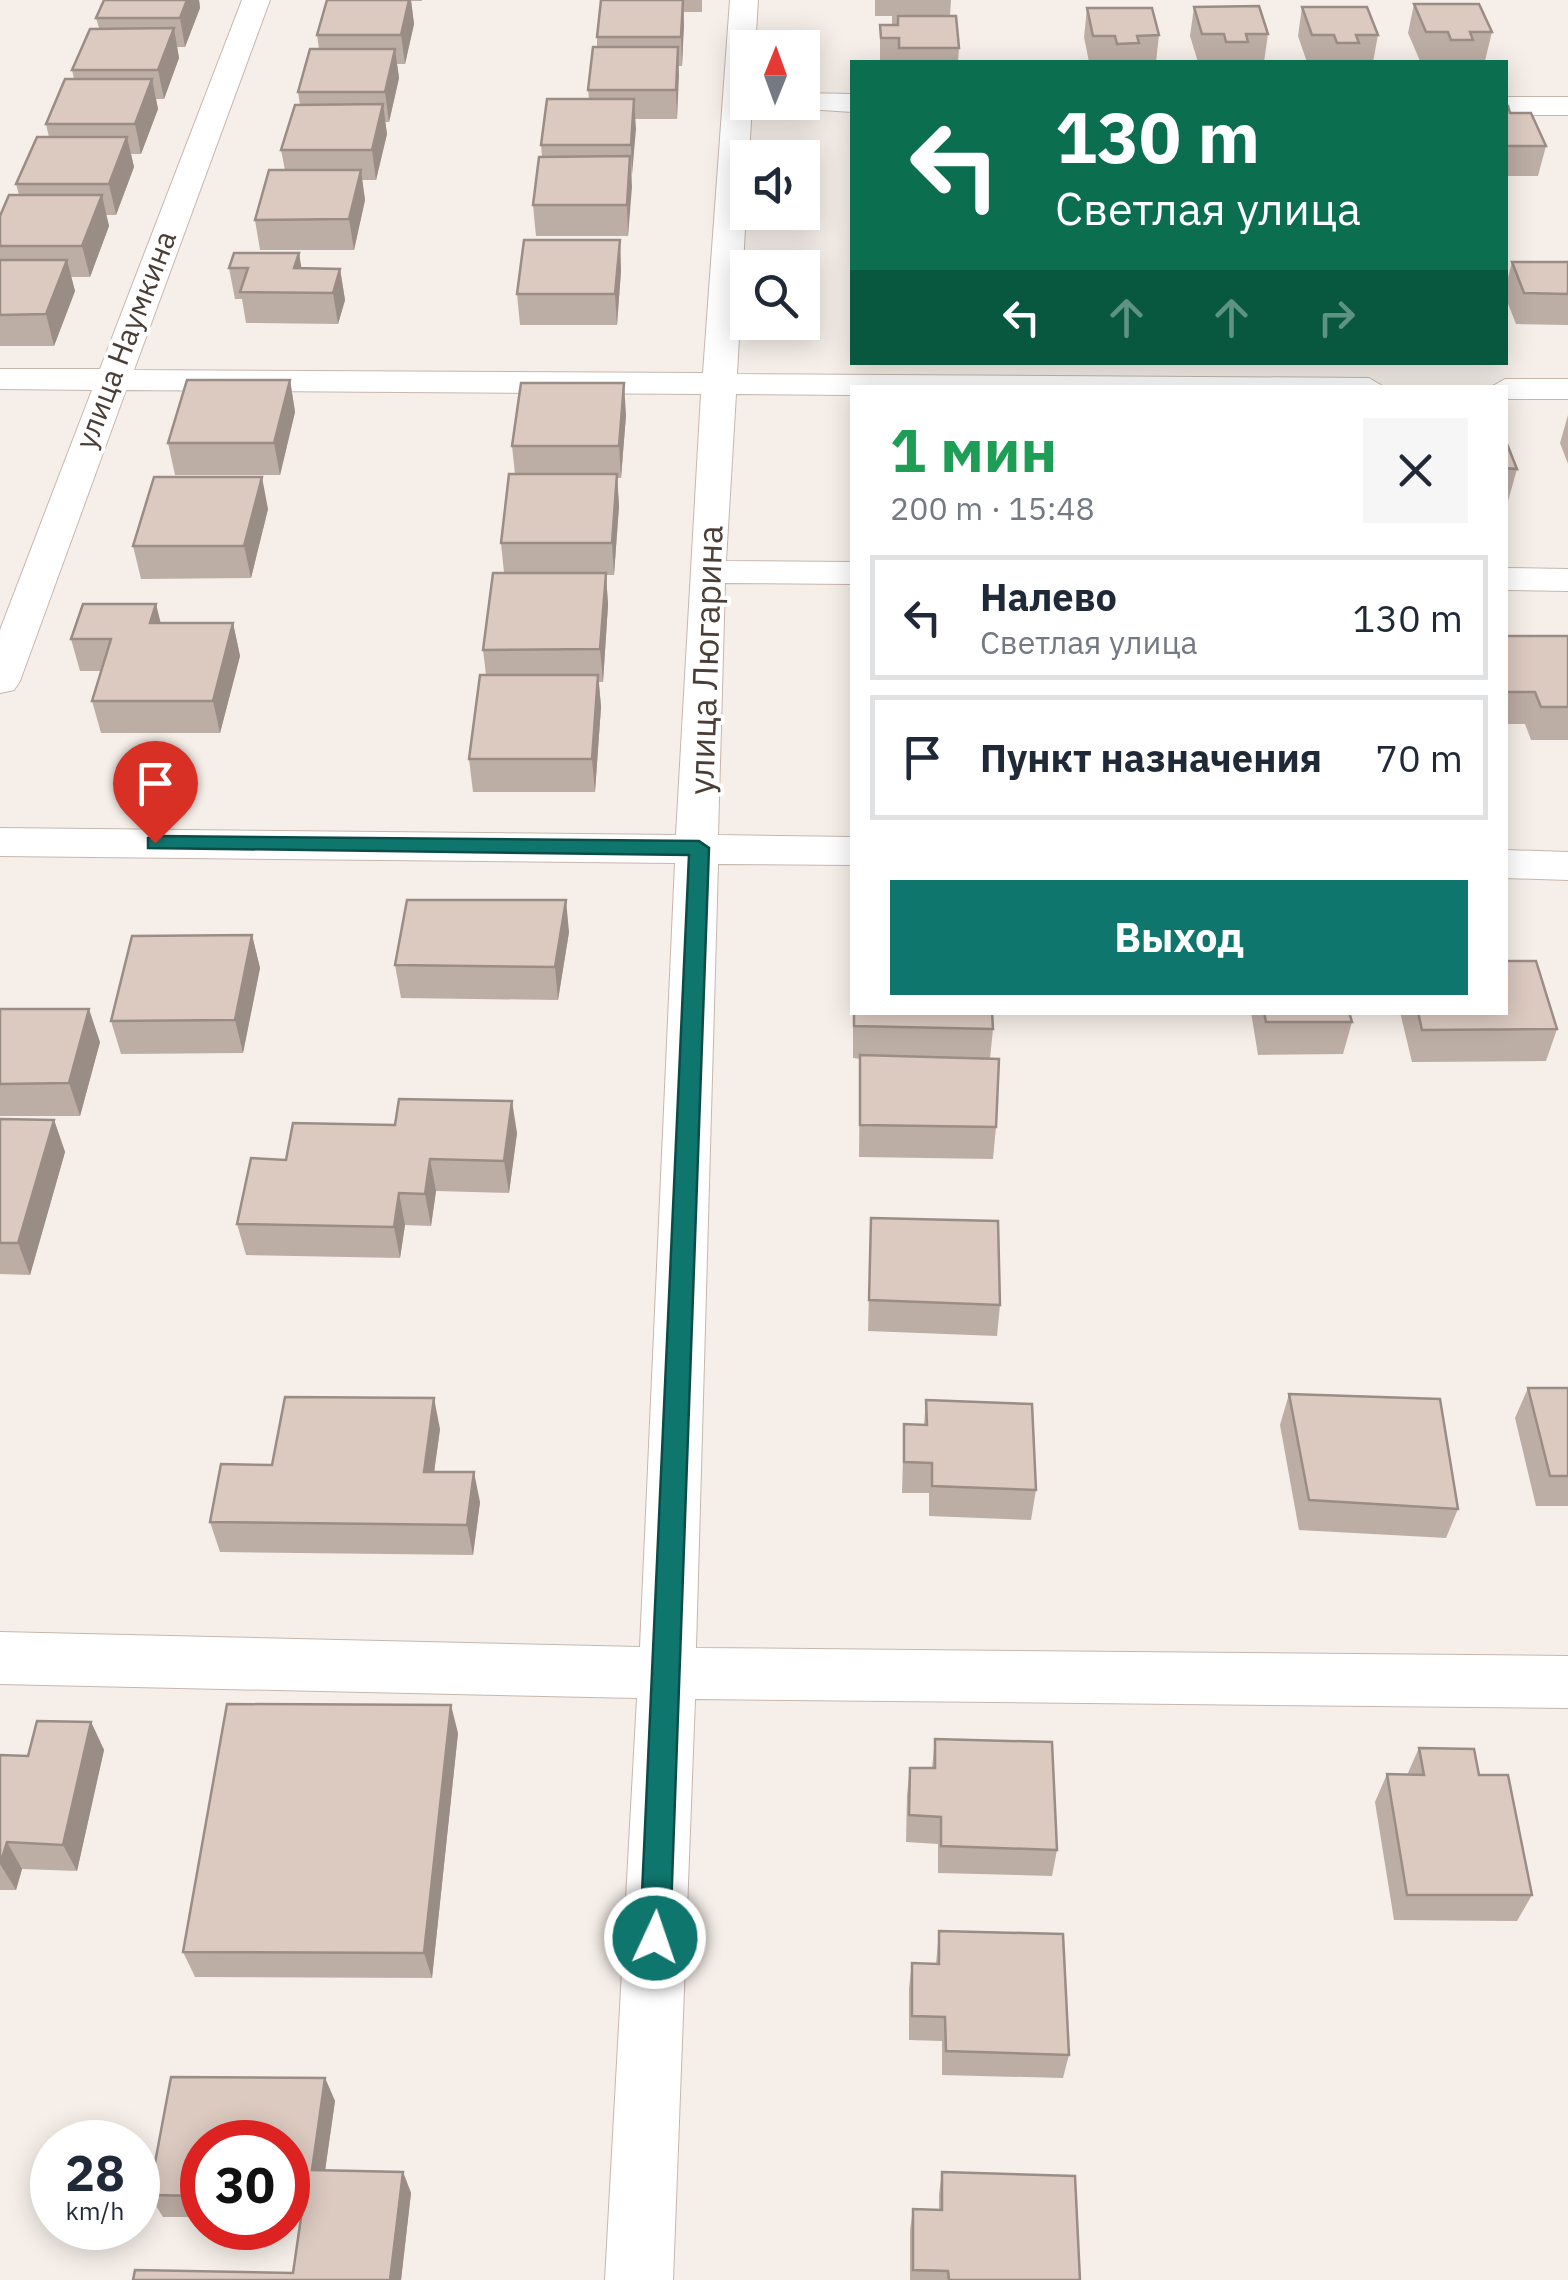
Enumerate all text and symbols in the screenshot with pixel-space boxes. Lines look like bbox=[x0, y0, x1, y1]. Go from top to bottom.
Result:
north arrow bbox=[730, 30, 820, 120]
map controls bbox=[730, 30, 820, 340]
text: 130 m bbox=[1055, 91, 1260, 182]
icon: left bbox=[890, 100, 1020, 230]
button: sound bbox=[730, 140, 820, 230]
text: Светлая улица bbox=[1055, 179, 1361, 237]
street label: улица Наумкина bbox=[65, 225, 184, 454]
button: search bbox=[730, 250, 820, 340]
icon: left bbox=[994, 290, 1049, 345]
icon: ahead bbox=[1099, 290, 1154, 345]
icon: ahead bbox=[1204, 290, 1259, 345]
icon: right bbox=[1309, 290, 1364, 345]
text: 1 мин bbox=[890, 410, 1057, 489]
button: close bbox=[1363, 418, 1468, 523]
text: 200 m · 15:48 bbox=[890, 487, 1095, 529]
street label: улица Люгарина bbox=[677, 524, 733, 796]
text: Налево bbox=[980, 572, 1117, 621]
icon: left bbox=[895, 590, 950, 645]
text: 130 m bbox=[1352, 593, 1463, 642]
text: Светлая улица bbox=[980, 621, 1198, 663]
icon: arrive bbox=[895, 730, 950, 785]
text: Пункт назначения bbox=[980, 733, 1322, 782]
text: 70 m bbox=[1375, 733, 1463, 782]
pin bbox=[113, 741, 198, 844]
icon: arrive bbox=[128, 756, 183, 811]
button: Выход bbox=[890, 880, 1468, 995]
position arrow bbox=[603, 1886, 707, 1990]
speed limit sign: 30 bbox=[180, 2120, 310, 2250]
text: 28 bbox=[65, 2140, 125, 2205]
text: km/h bbox=[66, 2194, 124, 2227]

